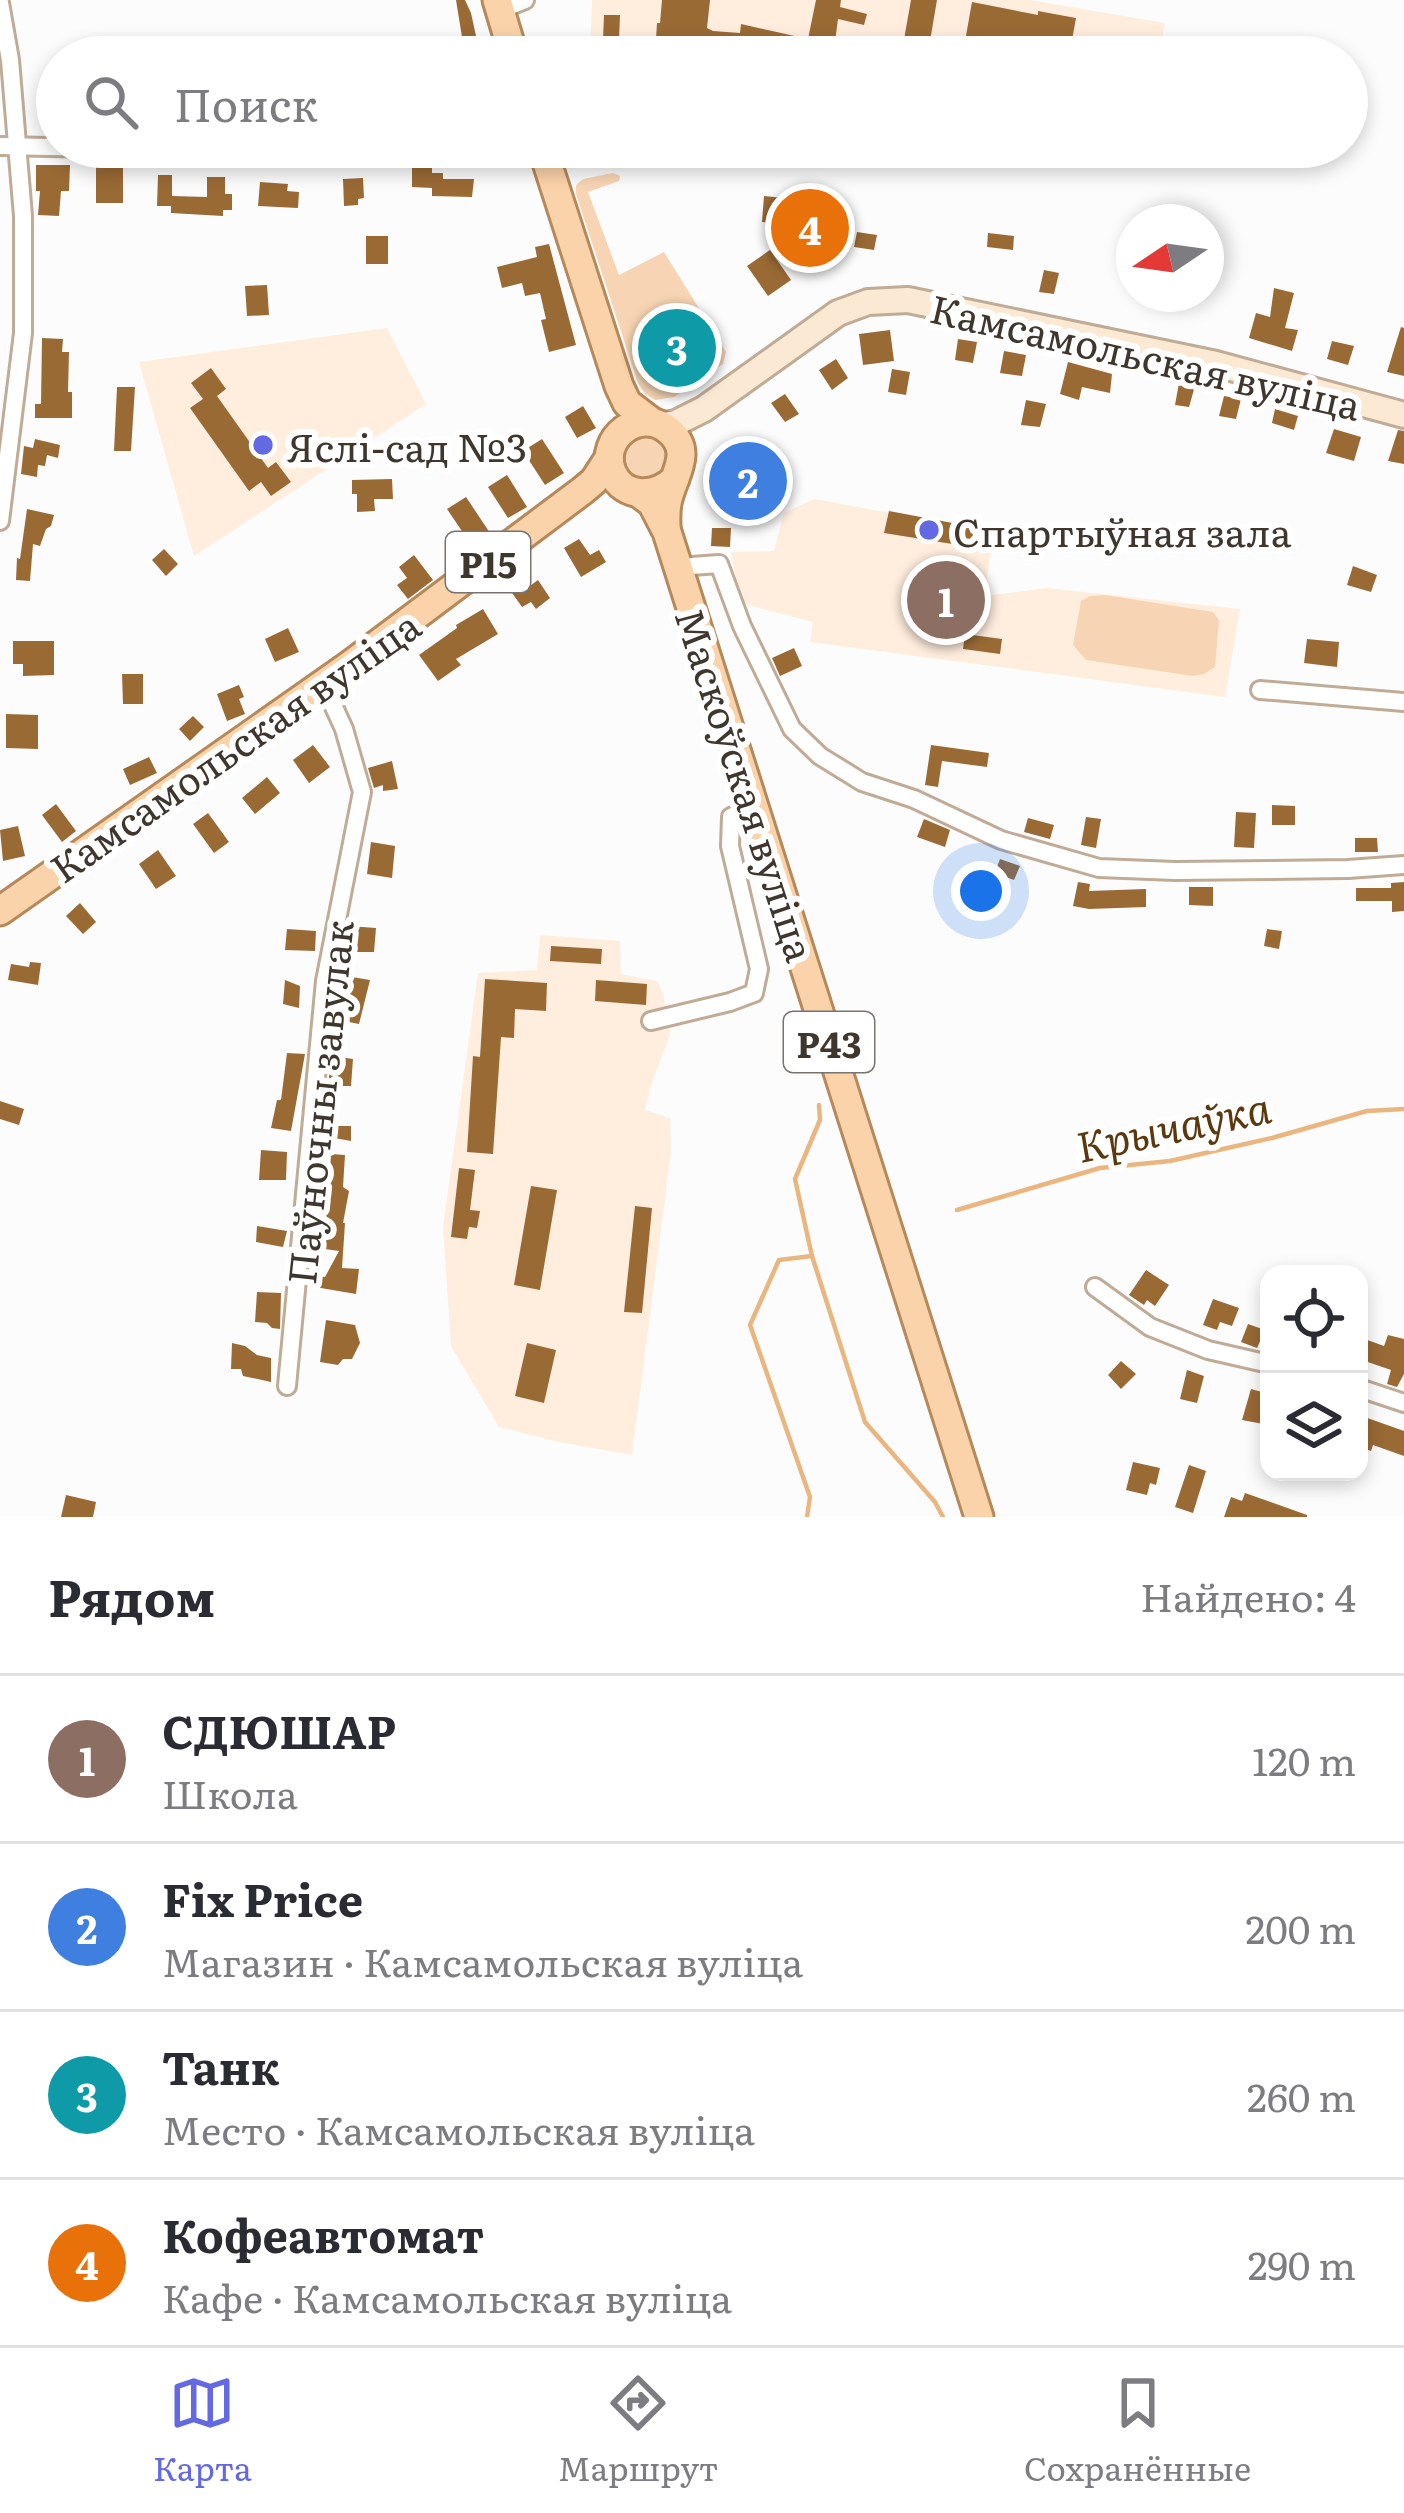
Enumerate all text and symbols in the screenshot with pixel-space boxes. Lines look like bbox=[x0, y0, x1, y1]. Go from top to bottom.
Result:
search box bbox=[36, 36, 1368, 168]
icon: search bbox=[78, 69, 144, 135]
text: Поиск bbox=[174, 69, 318, 136]
pin: 4 bbox=[771, 183, 849, 273]
north arrow bbox=[1116, 204, 1224, 312]
street label: Камсамольская вуліца bbox=[925, 277, 1367, 433]
pin: 3 bbox=[638, 303, 716, 393]
place label: Яслі-сад №3 bbox=[287, 416, 527, 474]
marker: Яслі-сад №3 bbox=[250, 432, 276, 458]
pin: 2 bbox=[709, 436, 787, 526]
place label: Спартыўная зала bbox=[953, 501, 1292, 559]
marker: Спартыўная зала bbox=[916, 517, 942, 543]
road number: Р15 bbox=[446, 532, 530, 592]
pin: 1 bbox=[907, 555, 985, 645]
street label: Камсамольская вуліца bbox=[37, 595, 431, 895]
street label: Маскоўская вуліца bbox=[663, 600, 831, 968]
your location bbox=[951, 861, 1011, 921]
street label: Паўночны завулак bbox=[270, 917, 366, 1287]
road number: Р43 bbox=[784, 1012, 874, 1072]
water label: Крычаўка bbox=[1070, 1074, 1276, 1176]
map controls bbox=[1260, 1265, 1368, 1481]
button: locate bbox=[1260, 1265, 1368, 1373]
button: layers bbox=[1260, 1373, 1368, 1481]
text: Рядом bbox=[48, 1557, 215, 1633]
text: Найдено: 4 bbox=[1140, 1566, 1356, 1624]
text: СДЮШАР bbox=[162, 1696, 396, 1763]
text: 1 bbox=[79, 1730, 95, 1788]
text: 120 m bbox=[1252, 1730, 1356, 1788]
text: Школа bbox=[162, 1763, 298, 1821]
text: Fix Price bbox=[162, 1864, 363, 1931]
text: 2 bbox=[77, 1898, 97, 1956]
text: 200 m bbox=[1246, 1898, 1356, 1956]
text: Магазин · Камсамольская вуліца bbox=[162, 1931, 803, 1989]
text: Танк bbox=[162, 2032, 280, 2099]
text: 3 bbox=[76, 2066, 98, 2124]
text: 260 m bbox=[1247, 2066, 1356, 2124]
text: Место · Камсамольская вуліца bbox=[162, 2099, 755, 2157]
text: Кофеавтомат bbox=[162, 2200, 484, 2267]
text: 4 bbox=[75, 2234, 99, 2292]
text: 290 m bbox=[1248, 2234, 1356, 2292]
text: Кафе · Камсамольская вуліца bbox=[162, 2267, 732, 2325]
tab: Карта bbox=[153, 2370, 252, 2491]
tab: Маршрут bbox=[558, 2370, 718, 2491]
tab: Сохранённые bbox=[1024, 2370, 1251, 2491]

